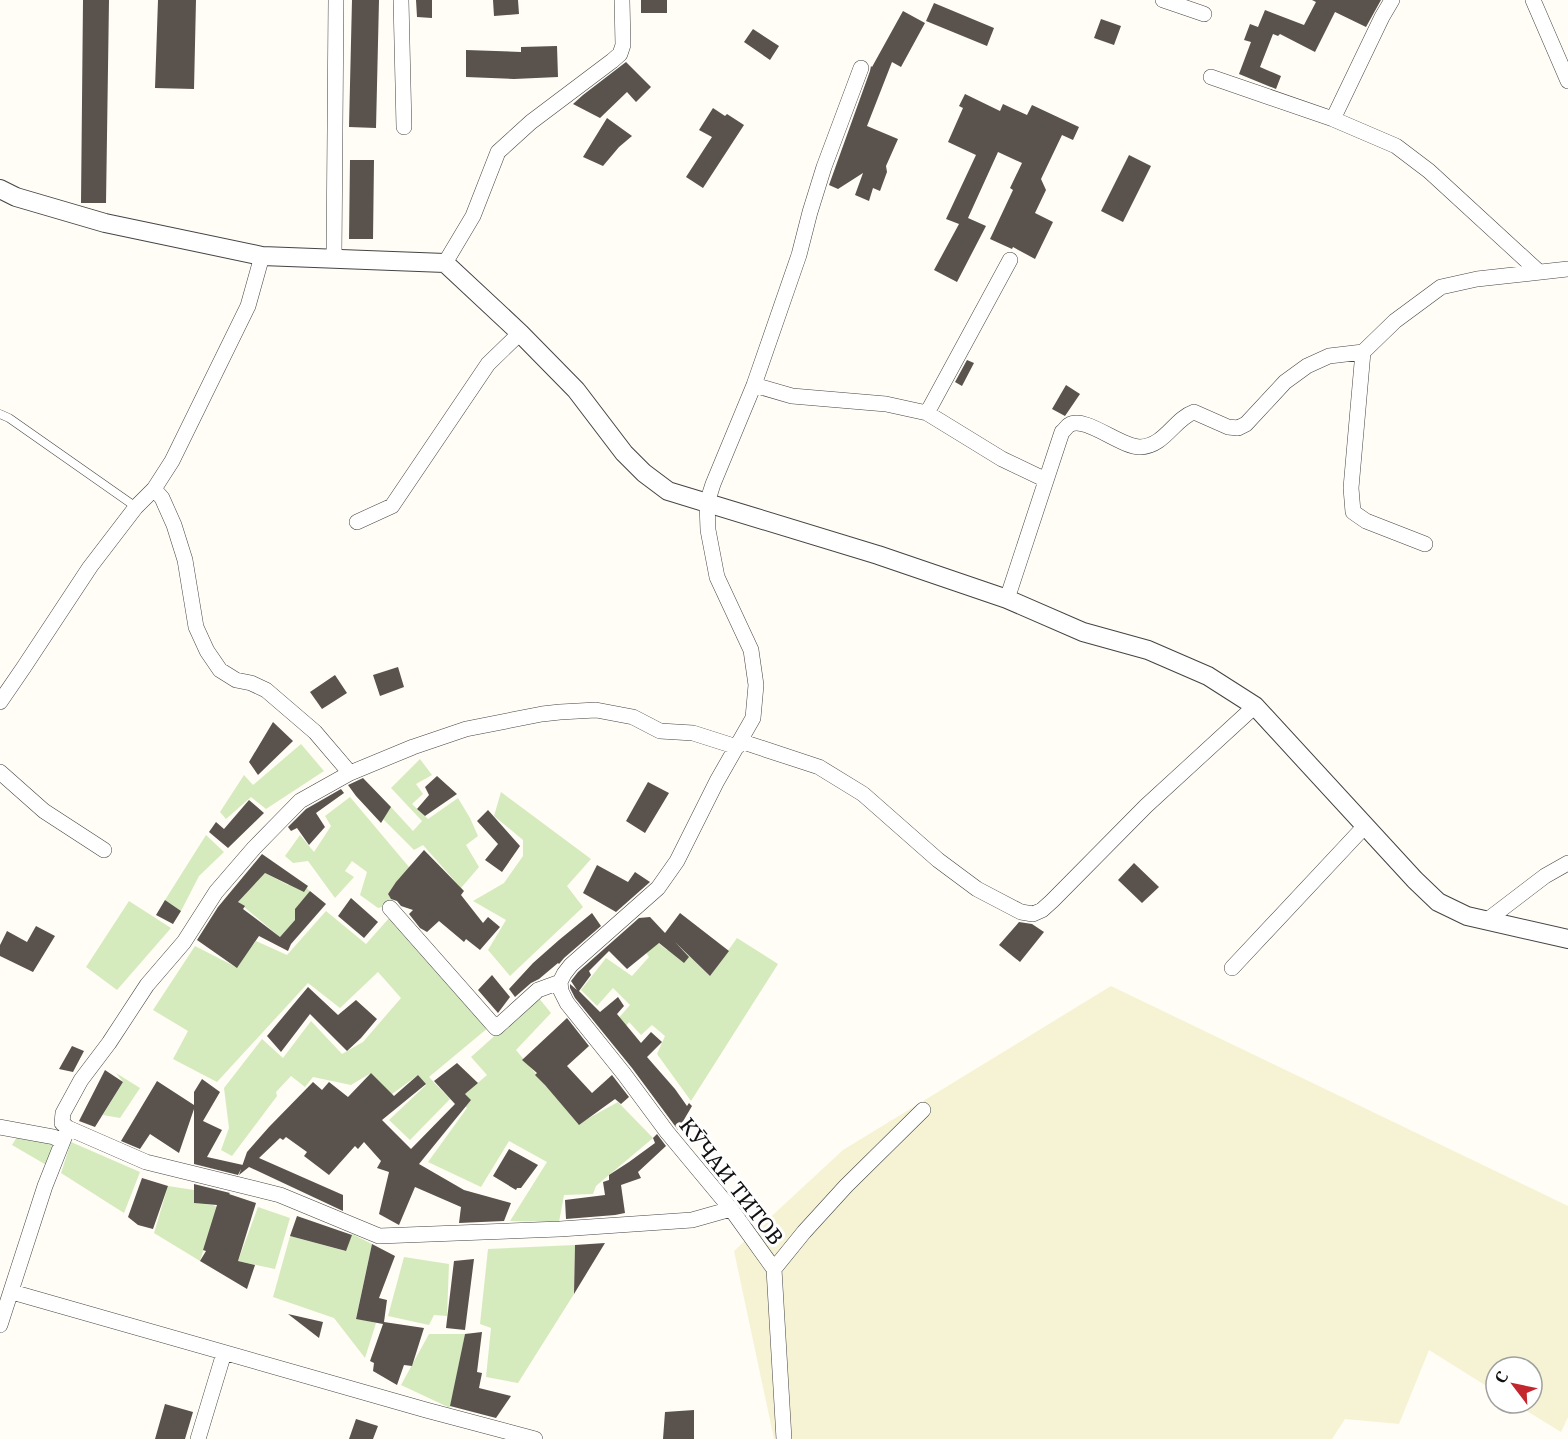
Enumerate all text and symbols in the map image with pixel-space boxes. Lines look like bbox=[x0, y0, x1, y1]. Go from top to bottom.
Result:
street label: КӮЧАИ ТИТОВ bbox=[674, 1112, 790, 1250]
north arrow bbox=[1484, 1355, 1544, 1415]
text: С bbox=[1489, 1367, 1513, 1387]

